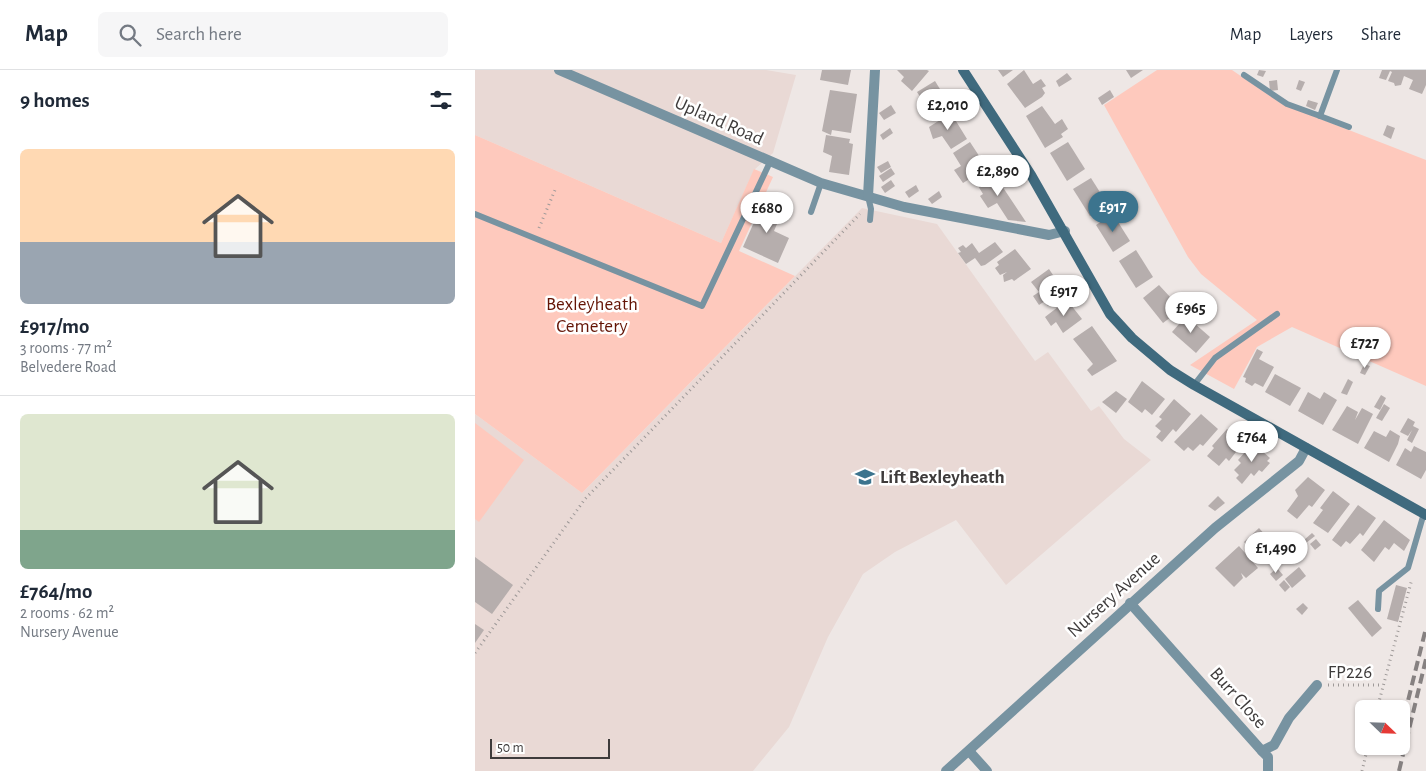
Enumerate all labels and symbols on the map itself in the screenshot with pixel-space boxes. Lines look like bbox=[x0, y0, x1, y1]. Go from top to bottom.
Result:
pin: £2,010 bbox=[907, 88, 989, 131]
street label: Upland Road bbox=[672, 93, 766, 149]
pin: £2,890 bbox=[957, 154, 1039, 197]
pin: £917 bbox=[1083, 190, 1143, 233]
pin: £680 bbox=[737, 191, 797, 234]
pin: £917 bbox=[1034, 274, 1094, 317]
pin: £965 bbox=[1161, 292, 1221, 334]
park label: Bexleyheath Cemetery bbox=[546, 295, 638, 336]
pin: £727 bbox=[1335, 326, 1395, 369]
pin: £764 bbox=[1222, 420, 1282, 463]
school or university icon: Lift Bexleyheath bbox=[854, 466, 876, 488]
place label: Lift Bexleyheath bbox=[880, 468, 1005, 487]
pin: £1,490 bbox=[1235, 532, 1317, 574]
street label: Nursery Avenue bbox=[1064, 549, 1164, 641]
street label: FP226 bbox=[1328, 663, 1372, 682]
street label: Burr Close bbox=[1206, 664, 1270, 732]
north arrow bbox=[1355, 700, 1410, 755]
scale bar bbox=[490, 736, 610, 759]

